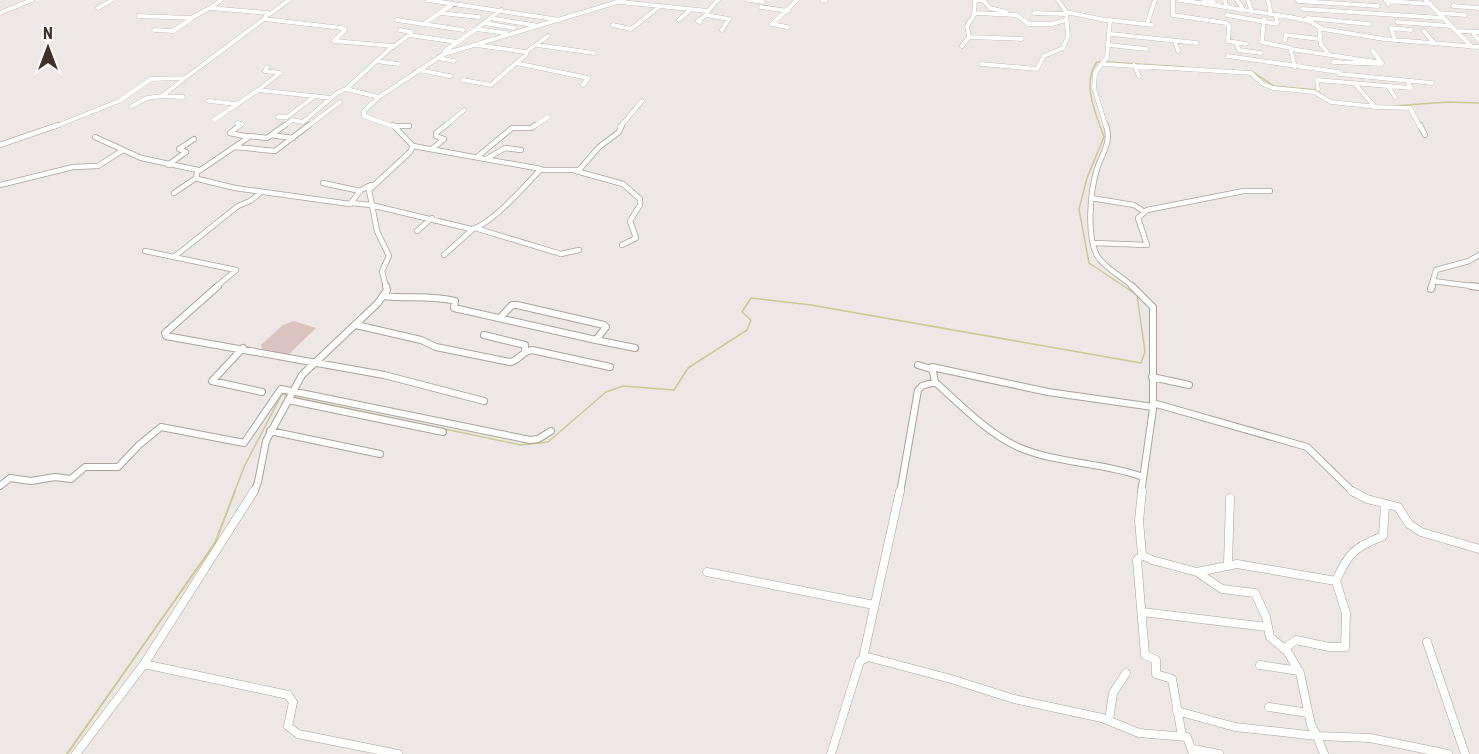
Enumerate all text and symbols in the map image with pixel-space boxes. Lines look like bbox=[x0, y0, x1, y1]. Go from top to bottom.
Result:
north arrow bbox=[18, 18, 78, 78]
text: N bbox=[43, 24, 53, 43]

